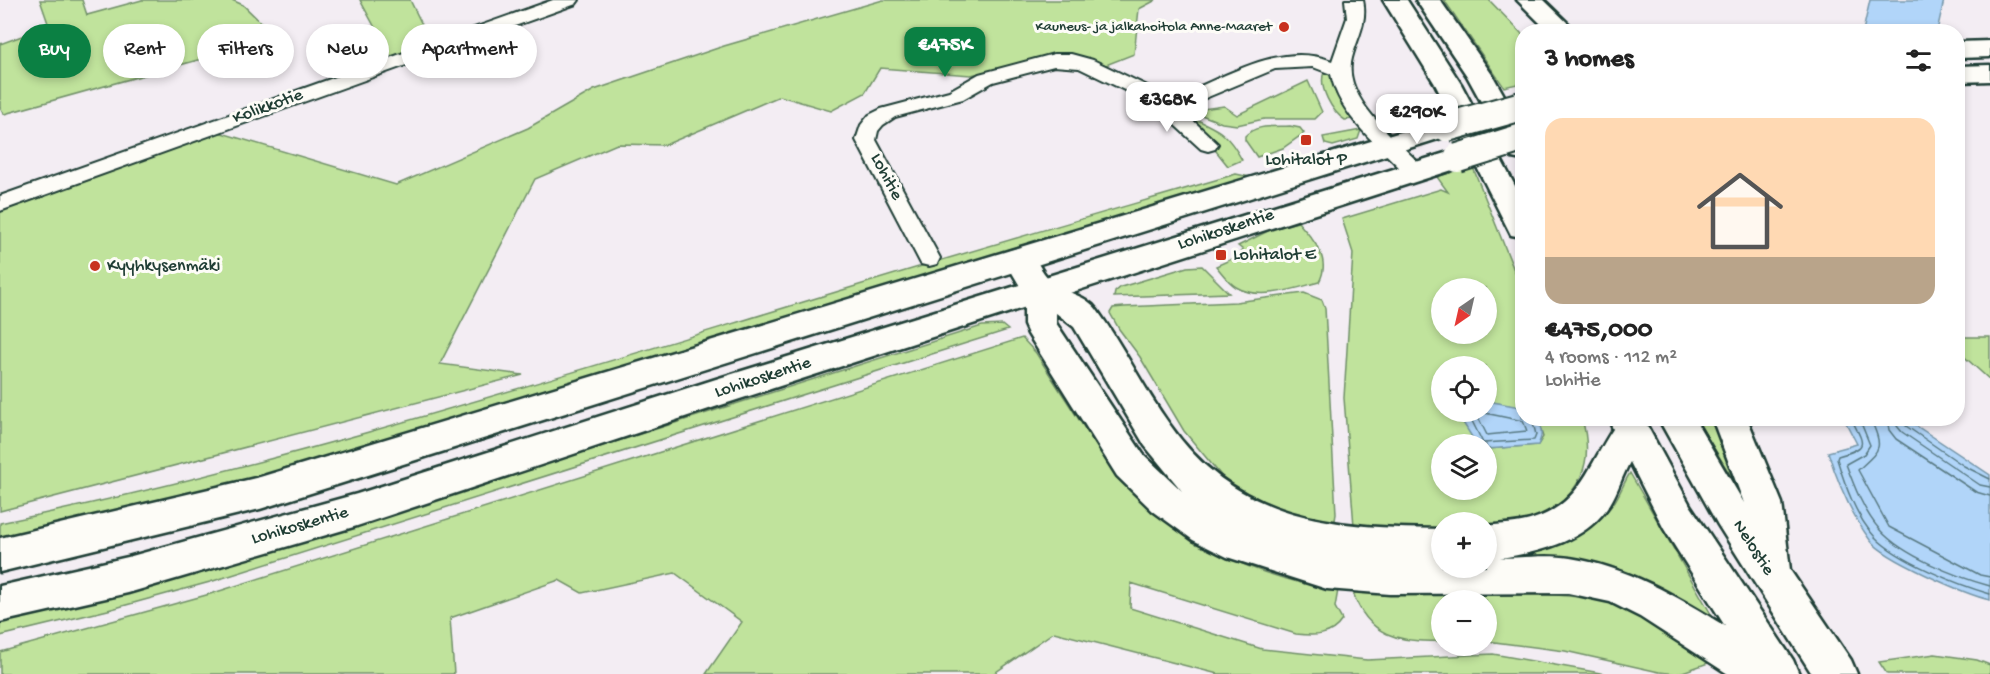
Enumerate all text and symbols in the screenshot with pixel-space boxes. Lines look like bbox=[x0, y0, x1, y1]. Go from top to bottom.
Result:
place label: Kauneus- ja jalkahoitola Anne-Maaret bbox=[1035, 18, 1274, 36]
marker: Kauneus- ja jalkahoitola Anne-Maaret bbox=[1277, 20, 1291, 34]
chip: Buy bbox=[18, 24, 91, 78]
chip: Rent bbox=[103, 24, 185, 78]
chip: Filters bbox=[197, 24, 294, 78]
chip: New bbox=[306, 24, 389, 78]
chip: Apartment bbox=[401, 24, 537, 78]
pin: €475K bbox=[903, 27, 987, 78]
text: €475K bbox=[918, 35, 972, 58]
icon: filters bbox=[1902, 44, 1935, 77]
text: 3 homes bbox=[1545, 45, 1634, 76]
pin: €368K bbox=[1125, 82, 1209, 133]
street label: Kolikkotie bbox=[230, 84, 307, 129]
text: €368K bbox=[1140, 90, 1194, 113]
pin: €290K bbox=[1375, 94, 1459, 145]
text: €290K bbox=[1390, 102, 1444, 125]
marker: Lohitalot P bbox=[1299, 133, 1313, 147]
street label: Lohitie bbox=[865, 150, 907, 205]
place label: Lohitalot P bbox=[1265, 150, 1348, 171]
icon: home bbox=[1686, 157, 1794, 265]
street label: Lohikoskentie bbox=[1175, 204, 1277, 255]
place label: Lohitalot E bbox=[1233, 245, 1317, 266]
marker: Lohitalot E bbox=[1214, 248, 1228, 262]
place label: Kyyhkysenmäki bbox=[107, 256, 220, 277]
marker: Kyyhkysenmäki bbox=[88, 259, 102, 273]
north arrow bbox=[1431, 278, 1497, 344]
map controls bbox=[1431, 278, 1497, 656]
text: €475,000 bbox=[1545, 316, 1652, 347]
text: 4 rooms · 112 m² bbox=[1545, 347, 1677, 370]
street label: Lohikoskentie bbox=[712, 352, 814, 403]
button: locate bbox=[1431, 356, 1497, 422]
text: Lohitie bbox=[1545, 370, 1601, 393]
button: layers bbox=[1431, 434, 1497, 500]
street label: Lohikoskentie bbox=[249, 502, 352, 550]
button: + bbox=[1431, 512, 1497, 578]
street label: Nelostie bbox=[1727, 516, 1779, 580]
button: − bbox=[1431, 590, 1497, 656]

